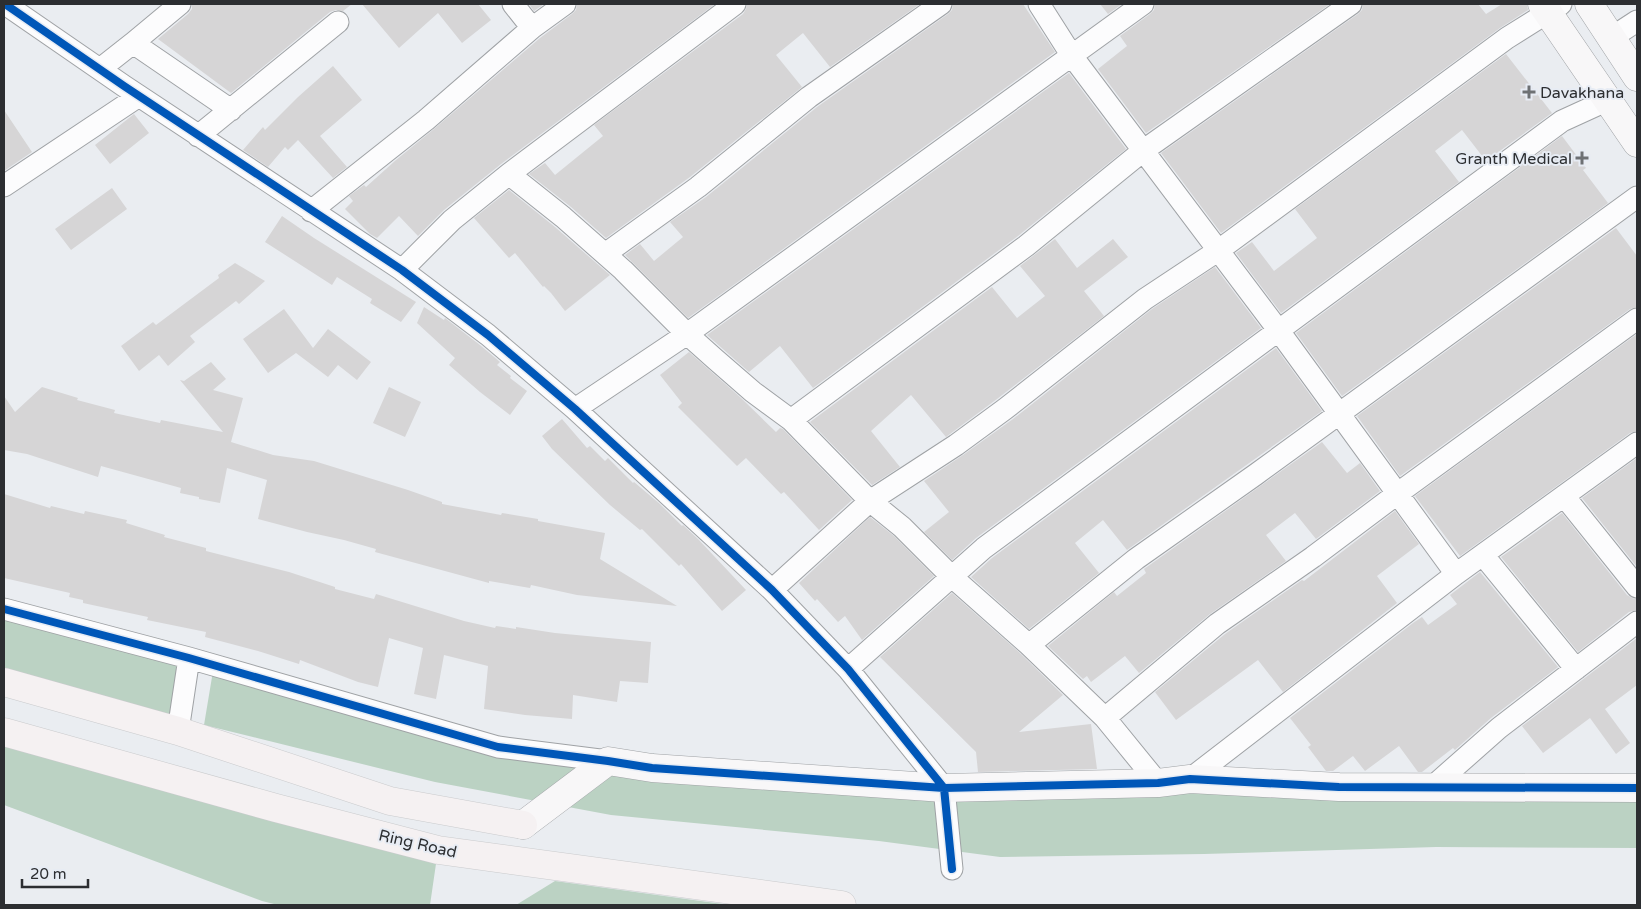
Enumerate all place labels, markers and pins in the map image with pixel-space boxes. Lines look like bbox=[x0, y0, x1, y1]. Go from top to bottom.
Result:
place label: Davakhana bbox=[1540, 83, 1624, 103]
marker: Davakhana bbox=[1522, 85, 1536, 99]
place label: Granth Medical bbox=[1455, 149, 1572, 169]
marker: Granth Medical bbox=[1576, 152, 1588, 164]

